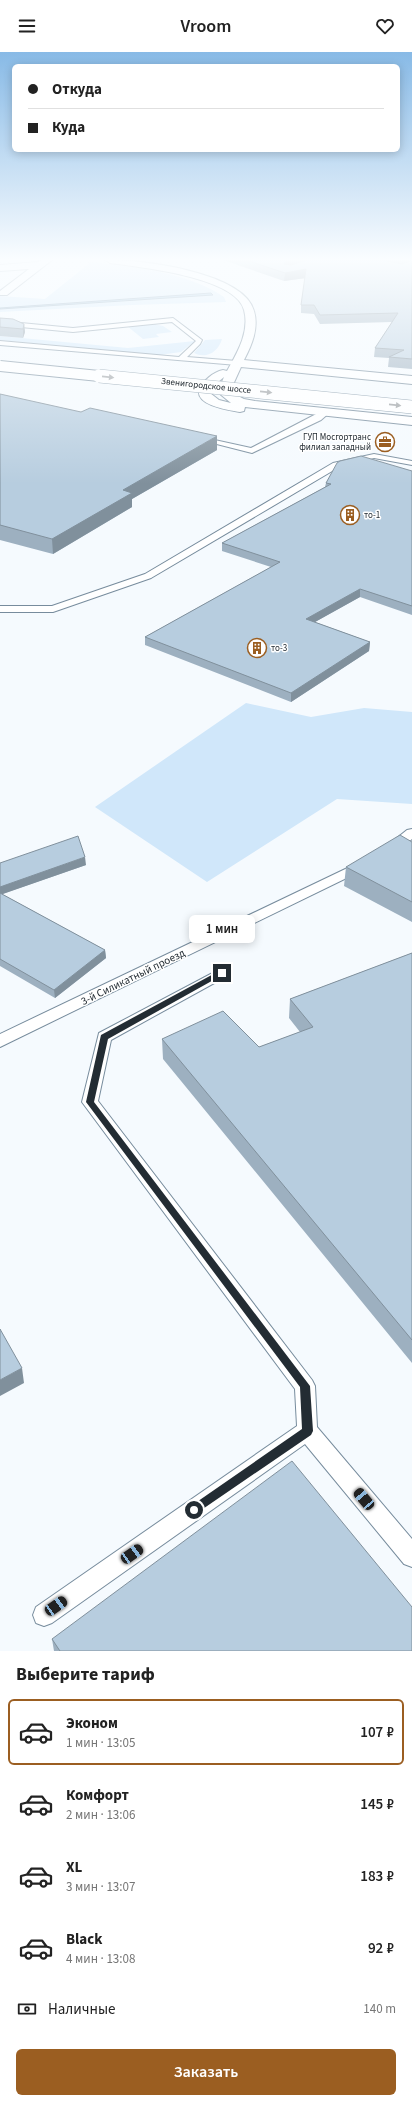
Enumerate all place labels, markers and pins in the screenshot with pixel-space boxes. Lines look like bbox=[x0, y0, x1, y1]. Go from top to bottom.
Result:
place label: ГУП Мосгортранс филиал западный bbox=[299, 431, 371, 454]
office icon: ГУП Мосгортранс филиал западный bbox=[374, 431, 396, 453]
building icon: то-1 bbox=[339, 504, 361, 526]
place label: то-1 bbox=[364, 509, 380, 522]
building icon: то-3 bbox=[246, 637, 268, 659]
place label: то-3 bbox=[271, 642, 288, 655]

